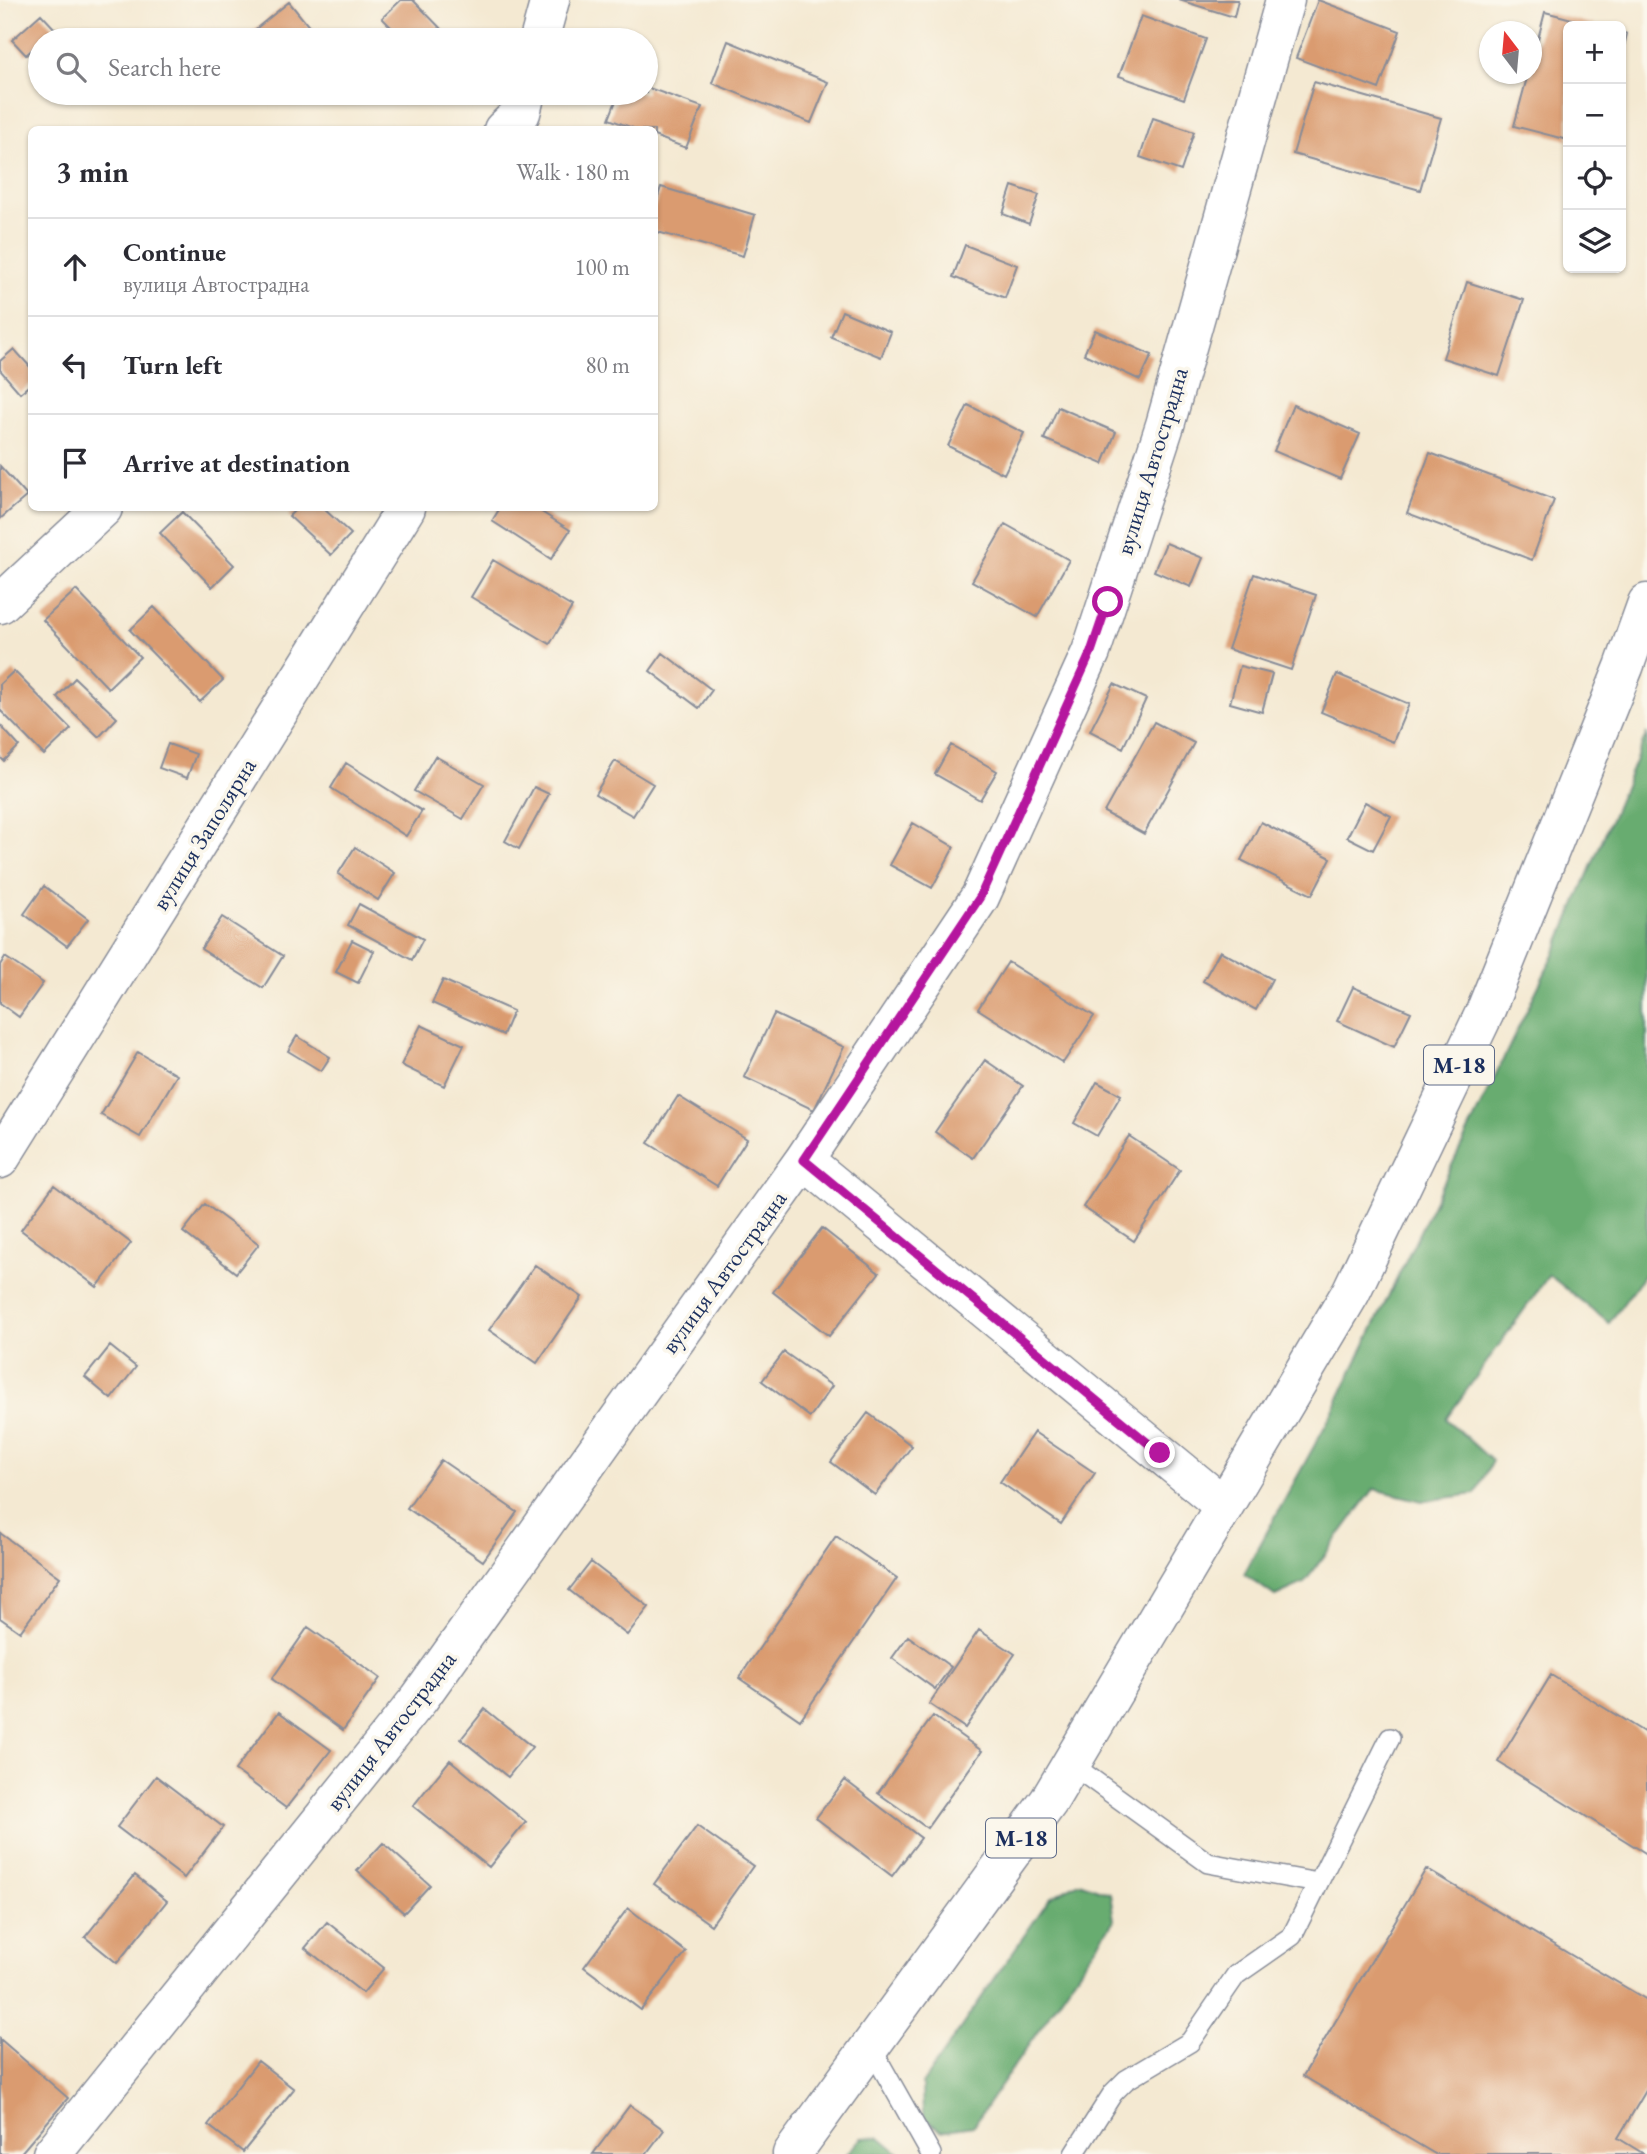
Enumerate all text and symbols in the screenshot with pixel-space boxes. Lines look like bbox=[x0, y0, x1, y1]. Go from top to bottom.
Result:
north arrow bbox=[1479, 21, 1542, 84]
map controls bbox=[1563, 21, 1626, 273]
button: + bbox=[1563, 21, 1626, 84]
search box bbox=[28, 28, 658, 105]
icon: search bbox=[52, 48, 90, 86]
text: Search here bbox=[108, 50, 221, 84]
button: − bbox=[1563, 84, 1626, 147]
button: locate bbox=[1563, 147, 1626, 210]
text: 3 min bbox=[56, 152, 129, 191]
text: Walk · 180 m bbox=[516, 157, 630, 187]
button: layers bbox=[1563, 210, 1626, 273]
text: Continue bbox=[123, 235, 226, 269]
icon: ahead bbox=[56, 248, 94, 286]
text: 100 m bbox=[574, 252, 630, 282]
text: вулиця Автострадна bbox=[123, 269, 309, 299]
icon: left bbox=[56, 346, 94, 384]
text: Turn left bbox=[123, 348, 222, 382]
text: 80 m bbox=[585, 350, 630, 380]
street label: вулиця Автострадна bbox=[1108, 363, 1195, 558]
icon: arrive bbox=[56, 444, 94, 482]
text: Arrive at destination bbox=[123, 446, 350, 480]
route start bbox=[1092, 586, 1123, 617]
street label: вулиця Заполярна bbox=[144, 751, 263, 916]
road number: М-18 bbox=[1424, 1046, 1494, 1084]
street label: вулиця Автострадна bbox=[654, 1184, 794, 1359]
route end bbox=[1144, 1437, 1175, 1468]
street label: вулиця Автострадна bbox=[319, 1644, 463, 1817]
road number: М-18 bbox=[986, 1818, 1056, 1857]

